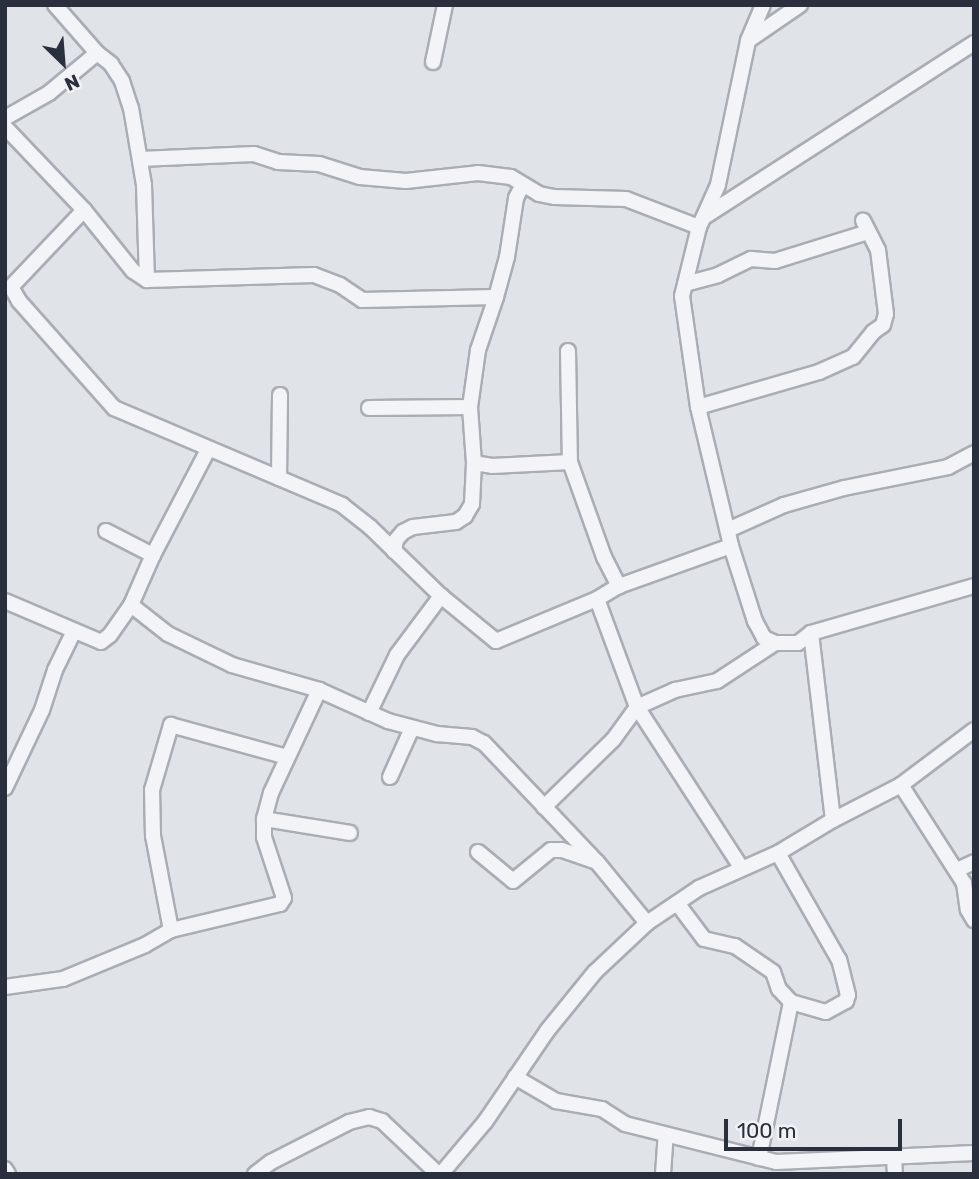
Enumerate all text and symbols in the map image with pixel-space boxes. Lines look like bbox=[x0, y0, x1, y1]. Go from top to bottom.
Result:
north arrow bbox=[28, 28, 98, 98]
text: N bbox=[61, 69, 83, 96]
scale bar bbox=[727, 1106, 906, 1150]
text: 100 m bbox=[737, 1118, 796, 1143]

